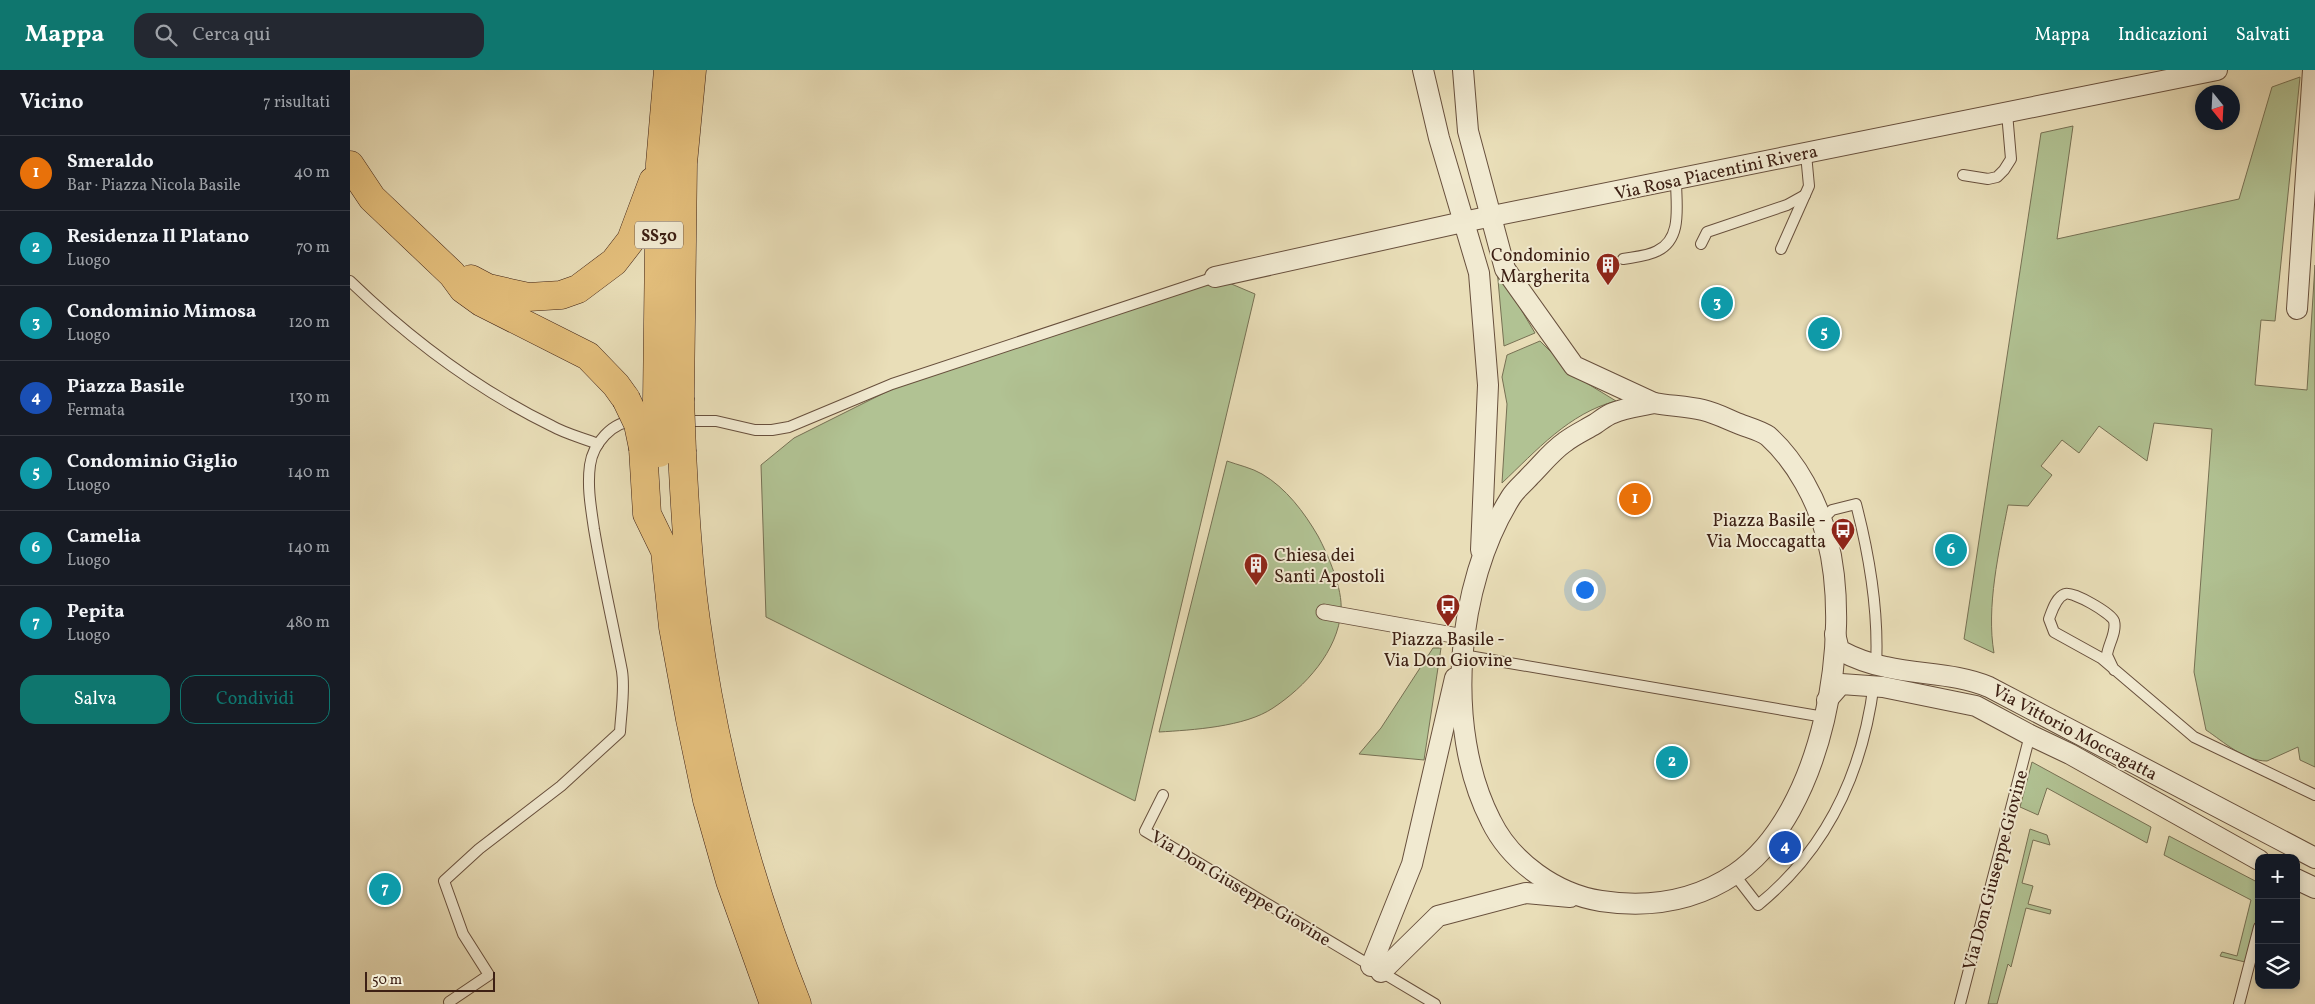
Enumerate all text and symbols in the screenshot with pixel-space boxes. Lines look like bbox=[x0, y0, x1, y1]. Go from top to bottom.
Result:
search box bbox=[134, 13, 484, 58]
text: Mappa bbox=[25, 18, 104, 52]
icon: search bbox=[152, 21, 180, 49]
text: Cerca qui bbox=[192, 22, 270, 48]
text: Mappa bbox=[2035, 23, 2090, 48]
text: Indicazioni bbox=[2118, 23, 2208, 48]
text: Salvati bbox=[2236, 23, 2290, 48]
north arrow bbox=[2195, 85, 2240, 130]
text: Vicino bbox=[20, 88, 84, 117]
text: 7 risultati bbox=[263, 92, 330, 114]
street label: Via Rosa Piacentini Rivera bbox=[1612, 140, 1820, 207]
text: Smeraldo bbox=[67, 149, 154, 175]
text: 1 bbox=[33, 162, 39, 184]
text: 40 m bbox=[294, 162, 330, 184]
text: Bar · Piazza Nicola Basile bbox=[67, 175, 241, 197]
road number: SS30 bbox=[635, 222, 683, 248]
text: Residenza Il Platano bbox=[67, 224, 249, 250]
text: 2 bbox=[32, 237, 40, 259]
text: 70 m bbox=[296, 237, 330, 259]
place label: Condominio Margherita bbox=[1491, 244, 1590, 290]
text: Luogo bbox=[67, 250, 110, 272]
building icon: Condominio Margherita bbox=[1595, 252, 1621, 286]
pin: 3 bbox=[1701, 284, 1733, 322]
text: Condominio Mimosa bbox=[67, 299, 256, 325]
text: 3 bbox=[32, 312, 40, 334]
text: 120 m bbox=[288, 312, 330, 334]
pin: 5 bbox=[1808, 314, 1840, 352]
text: Luogo bbox=[67, 325, 110, 347]
text: Piazza Basile bbox=[67, 374, 184, 400]
text: 4 bbox=[31, 387, 41, 409]
text: 130 m bbox=[289, 387, 330, 409]
text: Fermata bbox=[67, 400, 125, 422]
text: Condominio Giglio bbox=[67, 449, 238, 475]
text: 5 bbox=[32, 462, 40, 484]
text: 140 m bbox=[288, 462, 330, 484]
text: Luogo bbox=[67, 475, 110, 497]
pin: 1 bbox=[1619, 480, 1651, 518]
place label: Piazza Basile - Via Moccagatta bbox=[1706, 509, 1826, 555]
bus stop icon: Piazza Basile - Via Moccagatta bbox=[1830, 517, 1856, 551]
text: Camelia bbox=[67, 524, 141, 550]
pin: 6 bbox=[1935, 531, 1967, 569]
text: 6 bbox=[32, 537, 40, 559]
text: 140 m bbox=[288, 537, 330, 559]
place label: Chiesa dei Santi Apostoli bbox=[1274, 544, 1385, 590]
text: Luogo bbox=[67, 550, 110, 572]
building icon: Chiesa dei Santi Apostoli bbox=[1243, 552, 1269, 586]
your location bbox=[1572, 577, 1598, 603]
bus stop icon: Piazza Basile - Via Don Giovine bbox=[1435, 593, 1461, 627]
text: Pepita bbox=[67, 599, 125, 625]
text: 7 bbox=[32, 612, 40, 634]
text: 480 m bbox=[286, 612, 330, 634]
text: Luogo bbox=[67, 625, 110, 647]
place label: Piazza Basile - Via Don Giovine bbox=[1384, 628, 1512, 674]
button: Salva bbox=[20, 675, 170, 724]
button: Condividi bbox=[180, 675, 330, 724]
street label: Via Vittorio Moccagatta bbox=[1987, 679, 2161, 788]
pin: 2 bbox=[1656, 743, 1688, 781]
street label: Via Don Giuseppe Giovine bbox=[1958, 767, 2035, 973]
street label: Via Don Giuseppe Giovine bbox=[1145, 825, 1335, 953]
pin: 4 bbox=[1769, 828, 1801, 866]
map controls bbox=[2255, 854, 2300, 989]
button: + bbox=[2255, 854, 2300, 899]
pin: 7 bbox=[369, 870, 401, 908]
button: − bbox=[2255, 899, 2300, 944]
button: layers bbox=[2255, 944, 2300, 989]
scale bar bbox=[365, 969, 495, 992]
text: 50 m bbox=[372, 971, 402, 990]

